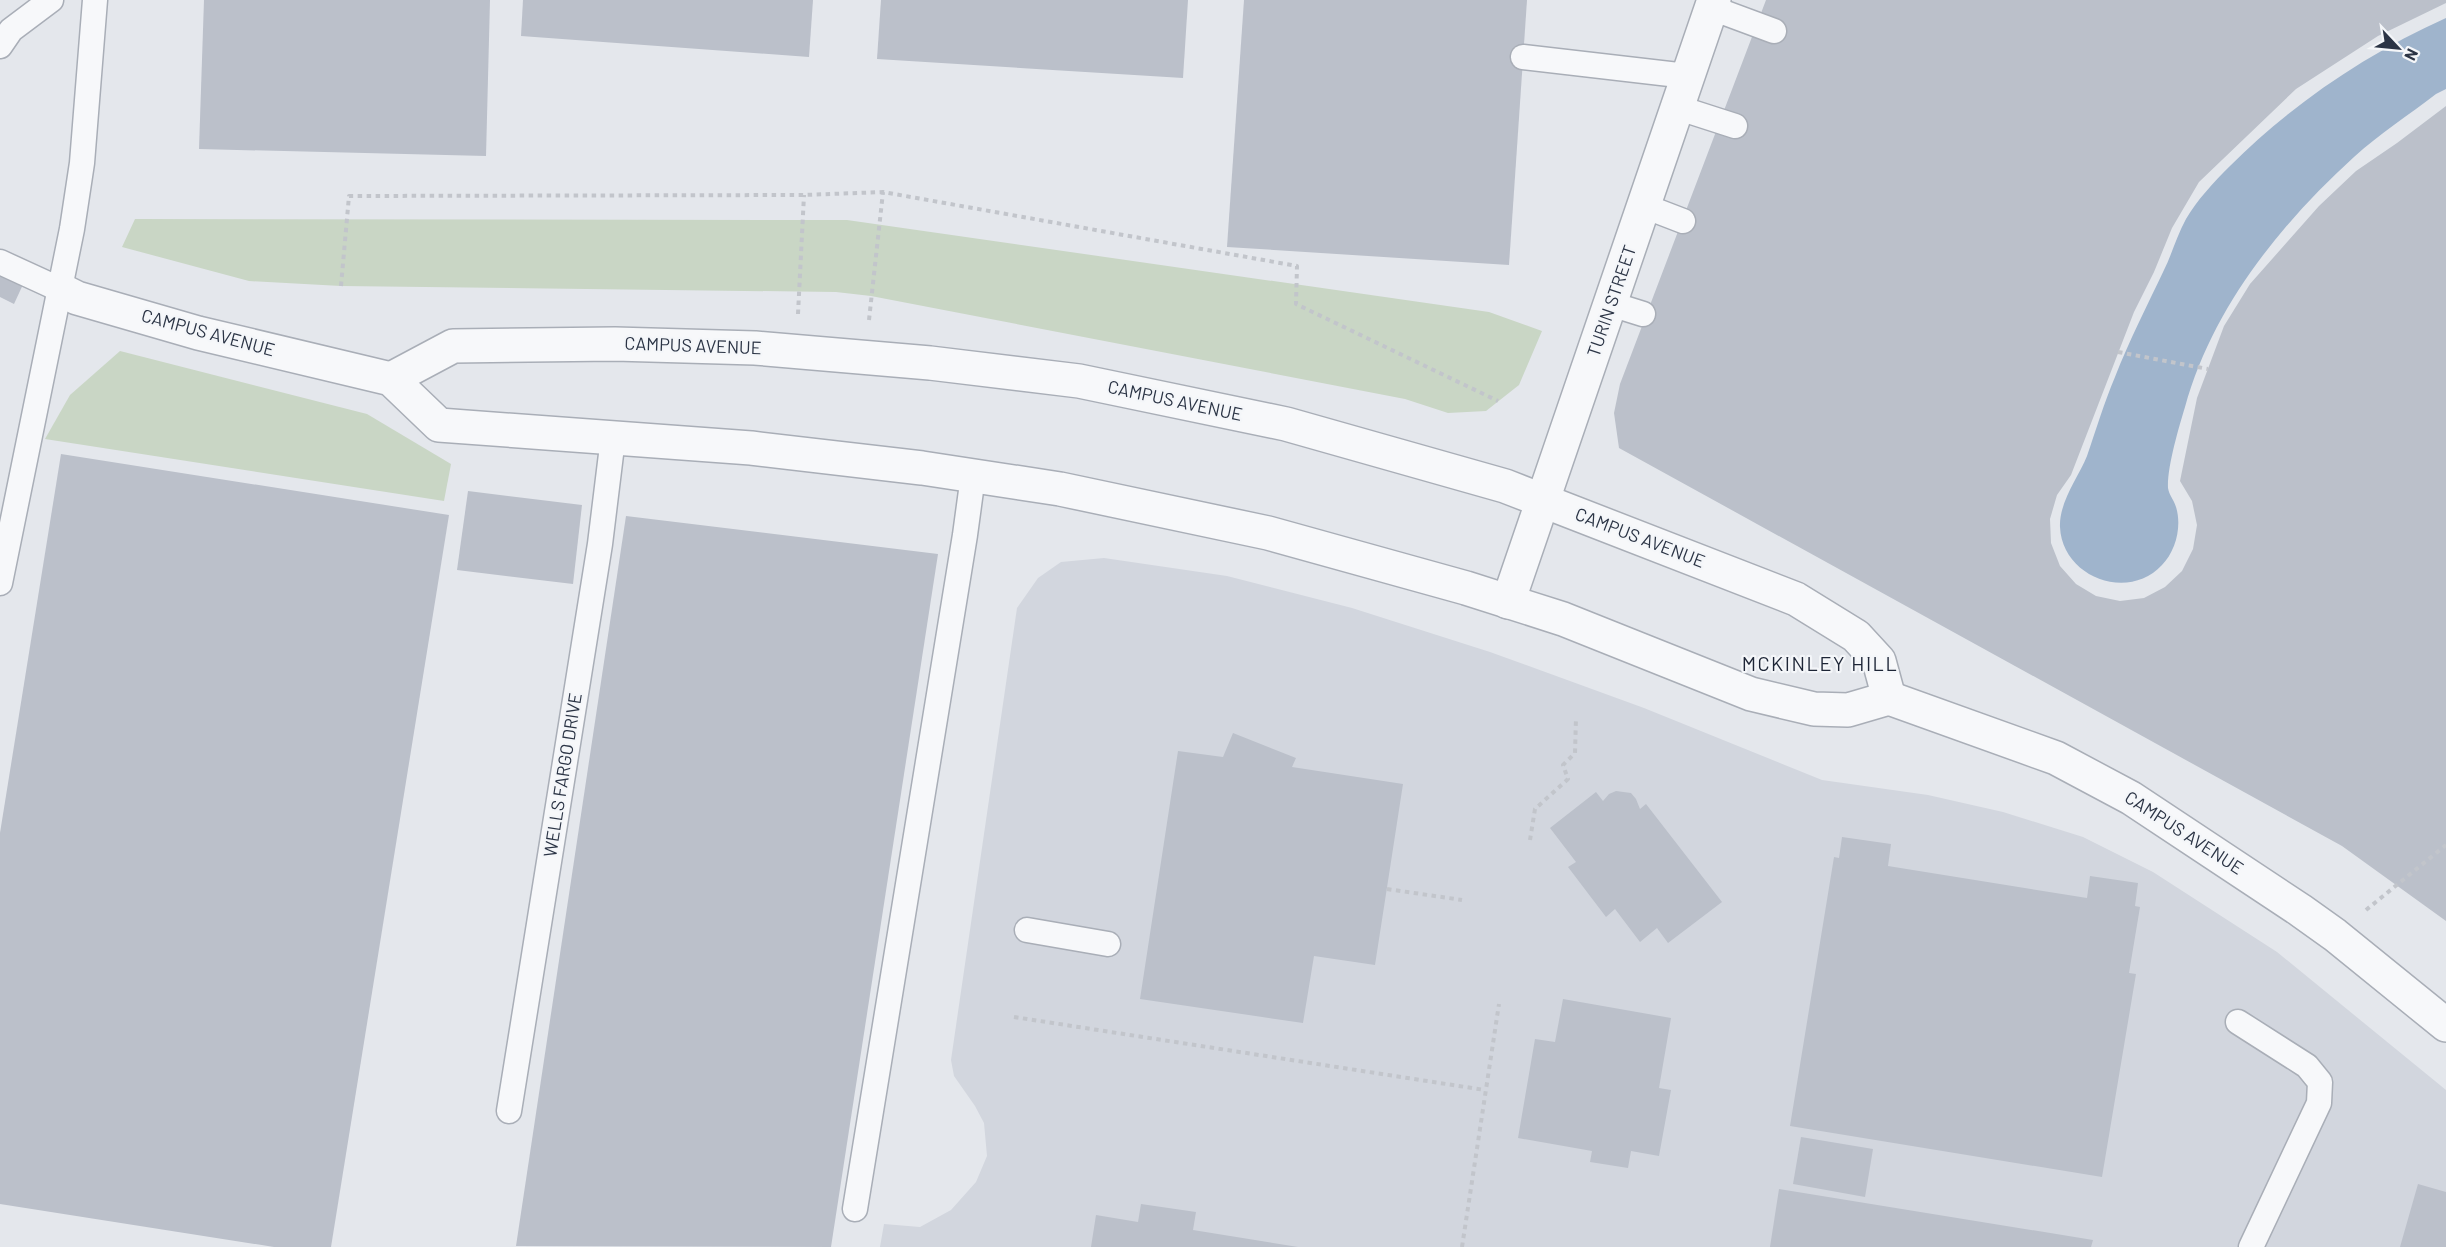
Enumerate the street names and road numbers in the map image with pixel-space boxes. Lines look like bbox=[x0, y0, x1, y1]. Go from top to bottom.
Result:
street label: TURIN STREET bbox=[1582, 242, 1640, 359]
street label: CAMPUS AVENUE bbox=[139, 304, 277, 360]
street label: CAMPUS AVENUE bbox=[624, 332, 762, 358]
street label: CAMPUS AVENUE bbox=[1106, 375, 1245, 425]
street label: CAMPUS AVENUE bbox=[1572, 502, 1708, 572]
street label: WELLS FARGO DRIVE bbox=[538, 691, 586, 859]
street label: CAMPUS AVENUE bbox=[2121, 786, 2248, 879]

